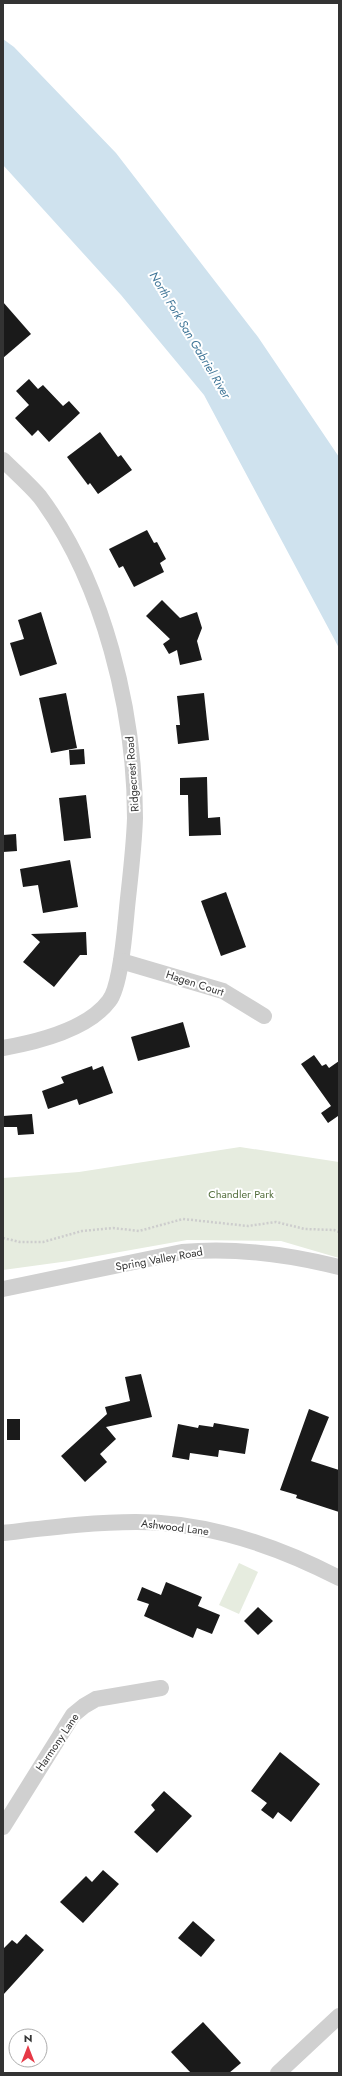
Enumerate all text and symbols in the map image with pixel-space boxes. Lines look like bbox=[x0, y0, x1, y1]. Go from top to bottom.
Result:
water label: North Fork San Gabriel River bbox=[145, 268, 236, 403]
street label: Ridgecrest Road bbox=[121, 736, 143, 812]
street label: Hagen Court bbox=[164, 966, 226, 1000]
park label: Chandler Park bbox=[208, 1186, 274, 1202]
street label: Spring Valley Road bbox=[114, 1243, 204, 1275]
street label: Ashwood Lane bbox=[140, 1515, 210, 1539]
street label: Harmony Lane bbox=[32, 1709, 83, 1774]
north arrow bbox=[8, 2028, 48, 2068]
text: N bbox=[24, 2030, 32, 2046]

